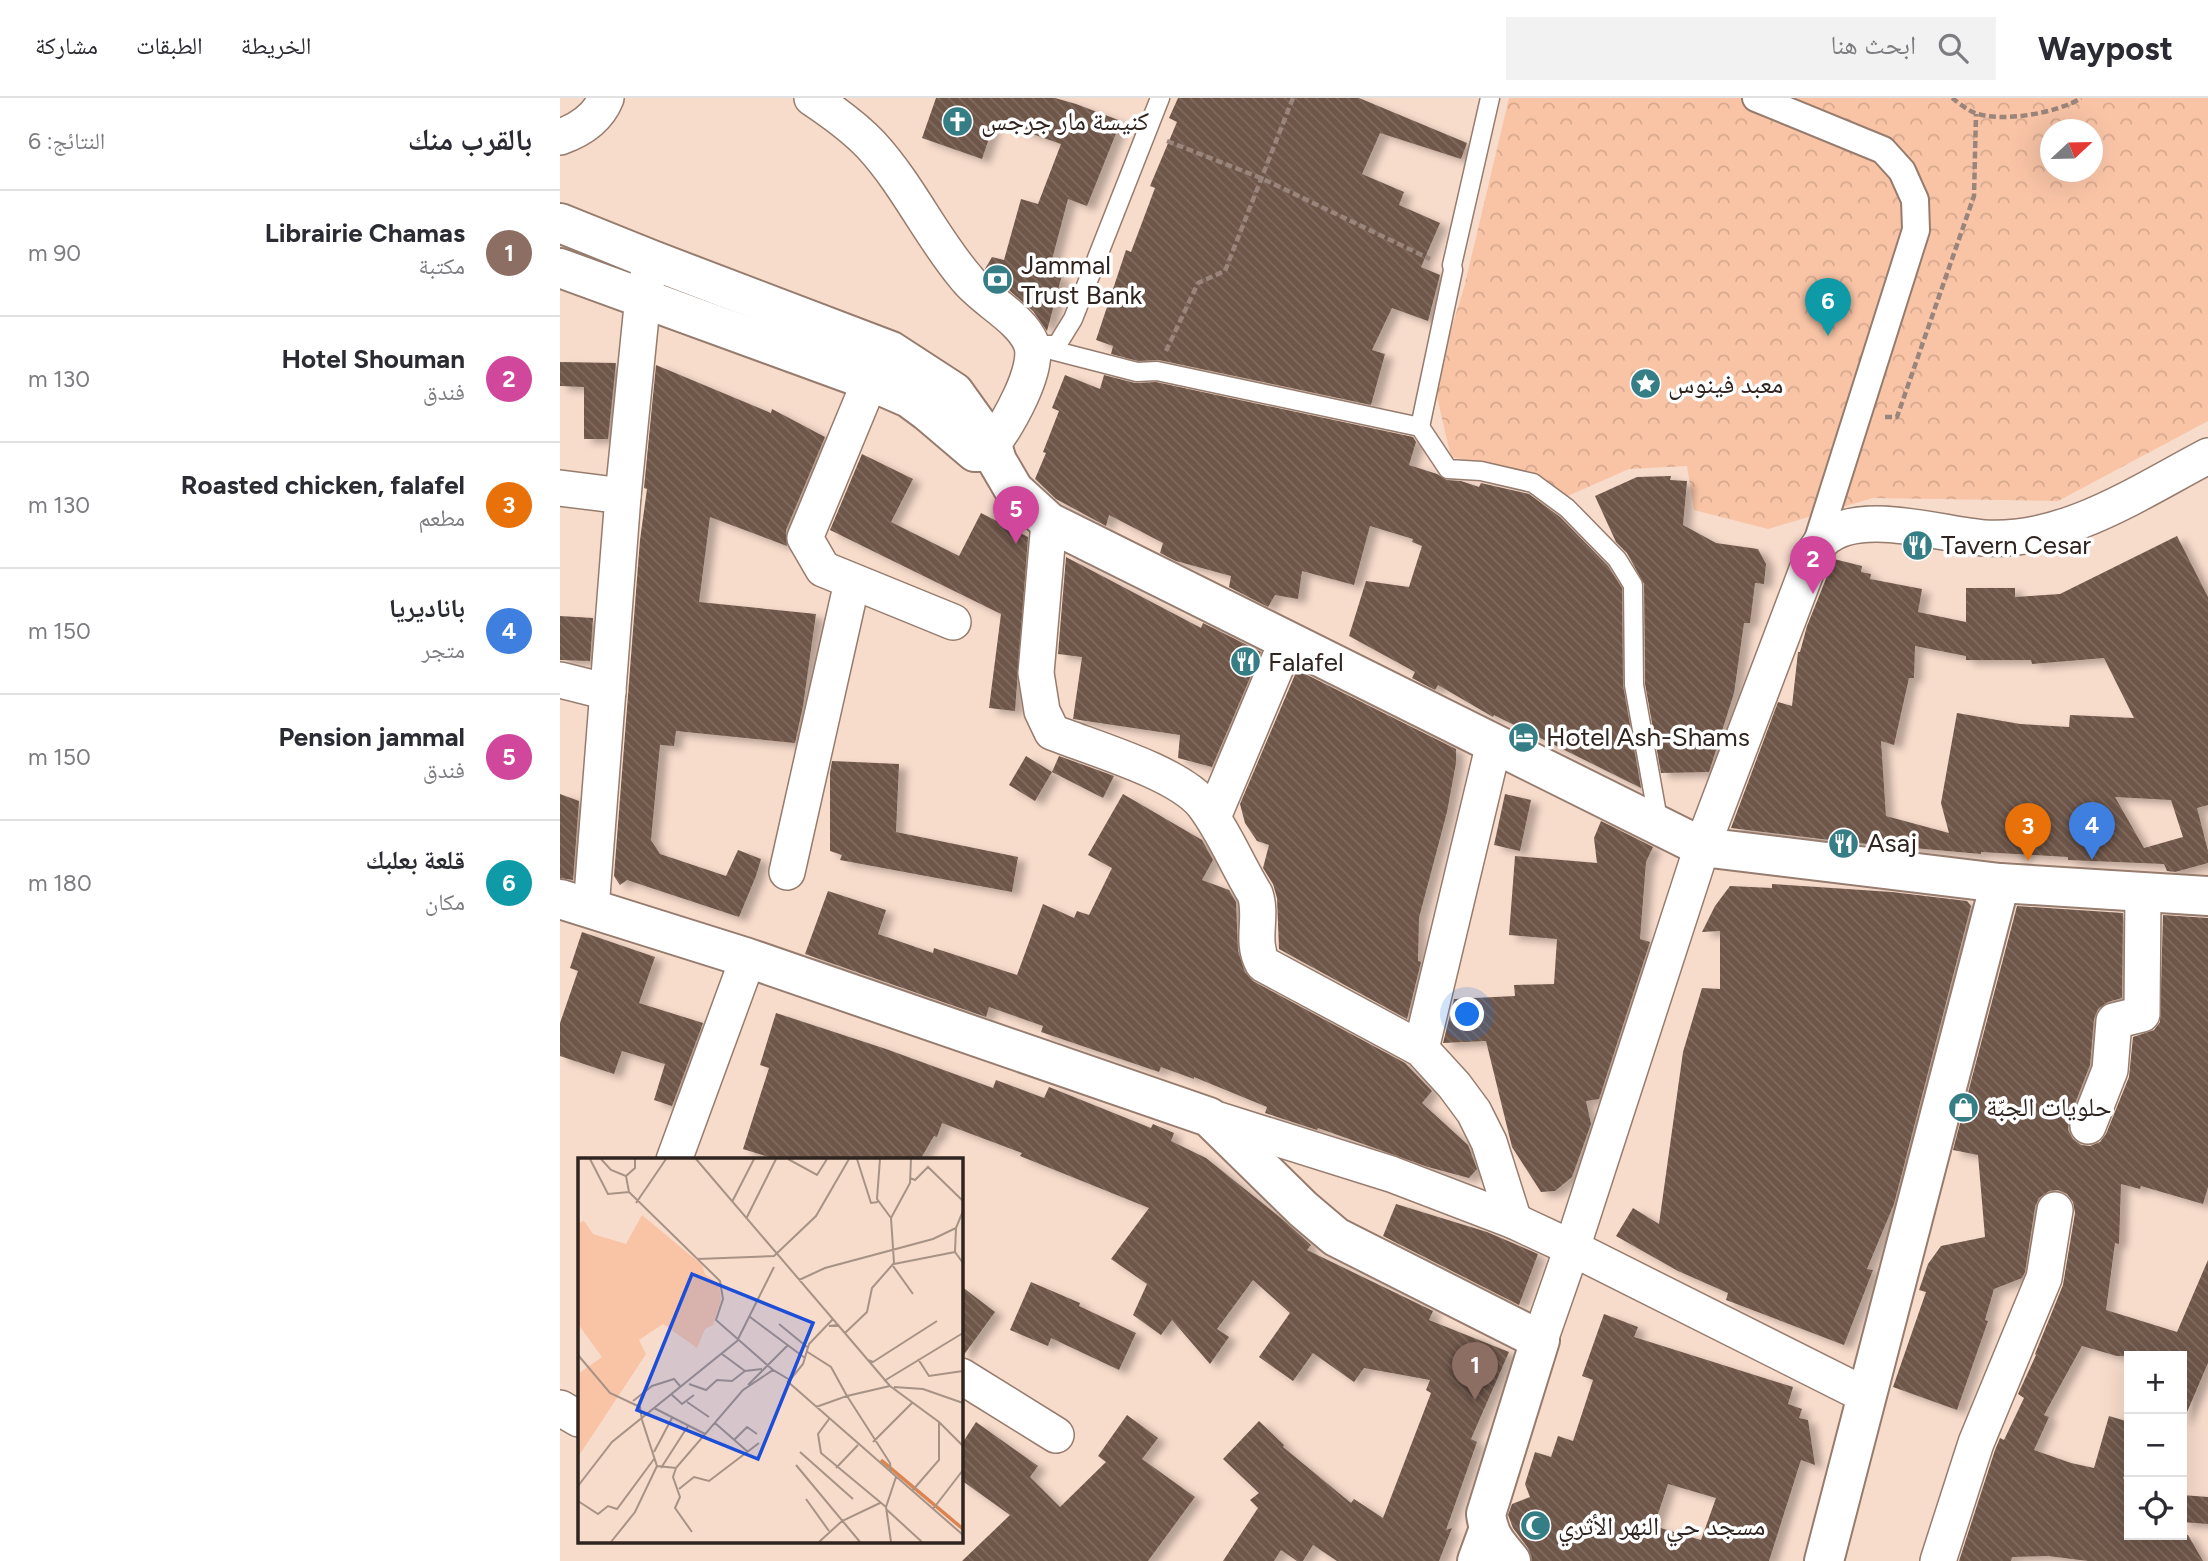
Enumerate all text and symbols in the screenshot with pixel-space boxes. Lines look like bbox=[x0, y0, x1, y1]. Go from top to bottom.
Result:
search box bbox=[1506, 17, 1996, 80]
text: ابحث هنا bbox=[1830, 29, 1916, 61]
icon: search bbox=[1934, 29, 1972, 67]
text: Waypost bbox=[2038, 29, 2173, 68]
text: مشاركة bbox=[35, 31, 98, 60]
text: الطبقات bbox=[136, 31, 203, 60]
text: الخريطة bbox=[241, 31, 311, 60]
church icon: كنيسة مار جرجس bbox=[941, 104, 975, 138]
place label: كنيسة مار جرجس bbox=[981, 105, 1149, 137]
north arrow bbox=[2040, 119, 2103, 182]
text: بالقرب منك bbox=[408, 121, 532, 158]
text: النتائج: 6 bbox=[28, 127, 105, 155]
text: Librairie Chamas bbox=[265, 217, 465, 249]
text: 90 m bbox=[28, 239, 81, 267]
text: 1 bbox=[504, 239, 514, 267]
place label: Jammal Trust Bank bbox=[1021, 249, 1142, 311]
text: مكتبة bbox=[419, 252, 465, 280]
bank icon: Jammal Trust Bank bbox=[981, 263, 1015, 297]
pin: 6 bbox=[1805, 278, 1851, 336]
text: Hotel Shouman bbox=[281, 343, 465, 375]
text: 130 m bbox=[28, 365, 90, 393]
text: 2 bbox=[502, 365, 516, 393]
place icon: معبد فينوس bbox=[1628, 367, 1662, 401]
place label: معبد فينوس bbox=[1668, 368, 1783, 400]
text: فندق bbox=[423, 378, 465, 406]
text: Roasted chicken, falafel bbox=[181, 469, 465, 501]
pin: 5 bbox=[993, 486, 1039, 544]
text: 130 m bbox=[28, 491, 90, 519]
text: 3 bbox=[503, 491, 515, 519]
text: مطعم bbox=[418, 504, 465, 532]
restaurant icon: Tavern Cesar bbox=[1901, 528, 1935, 562]
place label: Tavern Cesar bbox=[1941, 529, 2091, 561]
pin: 2 bbox=[1790, 536, 1836, 594]
text: باناديريا bbox=[389, 592, 465, 624]
text: 150 m bbox=[28, 617, 91, 645]
text: 4 bbox=[502, 617, 516, 645]
text: متجر bbox=[422, 636, 465, 664]
restaurant icon: Falafel bbox=[1228, 645, 1262, 679]
place label: Falafel bbox=[1268, 646, 1344, 678]
hotel icon: Hotel Ash-Shams bbox=[1506, 720, 1540, 754]
text: Pension jammal bbox=[278, 721, 465, 753]
place label: Hotel Ash-Shams bbox=[1546, 721, 1750, 753]
text: 150 m bbox=[28, 743, 91, 771]
text: 5 bbox=[502, 743, 516, 771]
text: فندق bbox=[423, 756, 465, 784]
pin: 4 bbox=[2069, 802, 2115, 860]
pin: 3 bbox=[2005, 803, 2051, 861]
restaurant icon: Asaj bbox=[1827, 826, 1861, 860]
place label: Asaj bbox=[1867, 827, 1917, 859]
text: قلعة بعلبك bbox=[365, 844, 465, 876]
text: 180 m bbox=[28, 869, 92, 897]
text: 6 bbox=[502, 869, 516, 897]
text: مكان bbox=[425, 888, 465, 916]
your location bbox=[1450, 997, 1484, 1031]
shop icon: حلويات الجبّة bbox=[1946, 1090, 1980, 1124]
place label: حلويات الجبّة bbox=[1986, 1091, 2111, 1123]
inset map bbox=[578, 1158, 962, 1544]
pin: 1 bbox=[1452, 1342, 1498, 1400]
map controls bbox=[2124, 1351, 2187, 1540]
button: + bbox=[2124, 1351, 2187, 1414]
button: − bbox=[2124, 1414, 2187, 1477]
button: locate bbox=[2124, 1477, 2187, 1540]
mosque icon: مسجد حي النهر الأثري bbox=[1518, 1509, 1552, 1543]
place label: مسجد حي النهر الأثري bbox=[1558, 1510, 1765, 1547]

